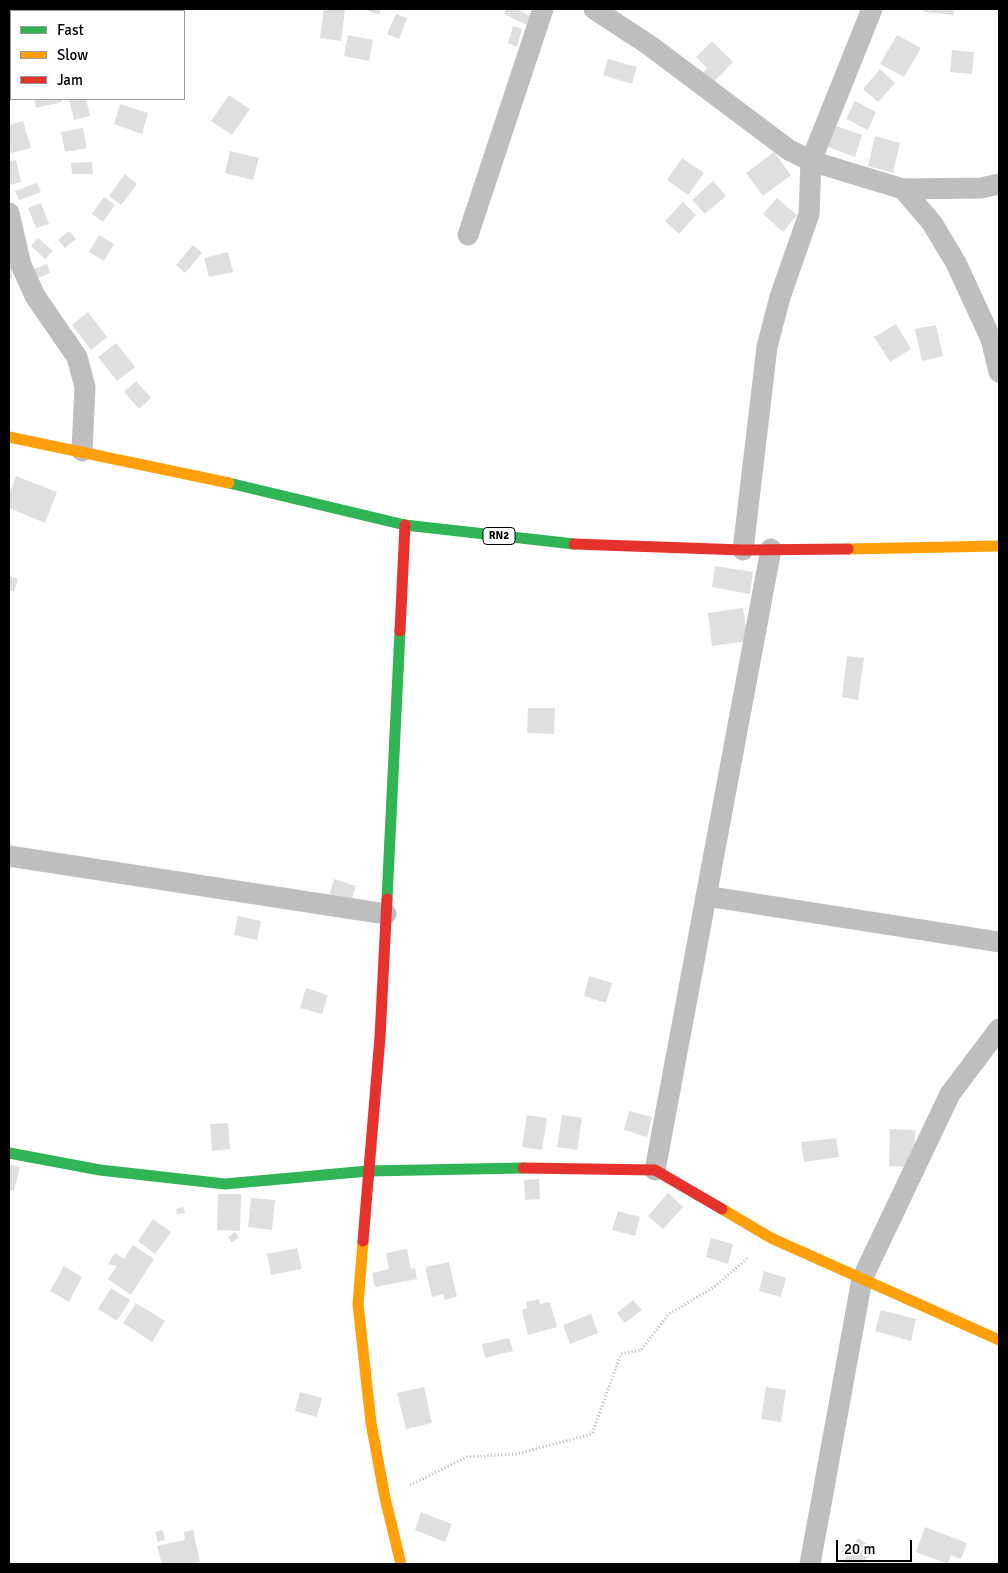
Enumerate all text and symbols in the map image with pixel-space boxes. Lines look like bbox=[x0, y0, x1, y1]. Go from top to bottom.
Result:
legend bbox=[10, 10, 185, 100]
text: Fast bbox=[57, 21, 84, 39]
text: Slow bbox=[57, 46, 88, 64]
text: Jam bbox=[57, 71, 83, 89]
road number: RN2 bbox=[483, 528, 515, 544]
scale bar bbox=[838, 1530, 914, 1562]
text: 20 m bbox=[844, 1540, 875, 1558]

